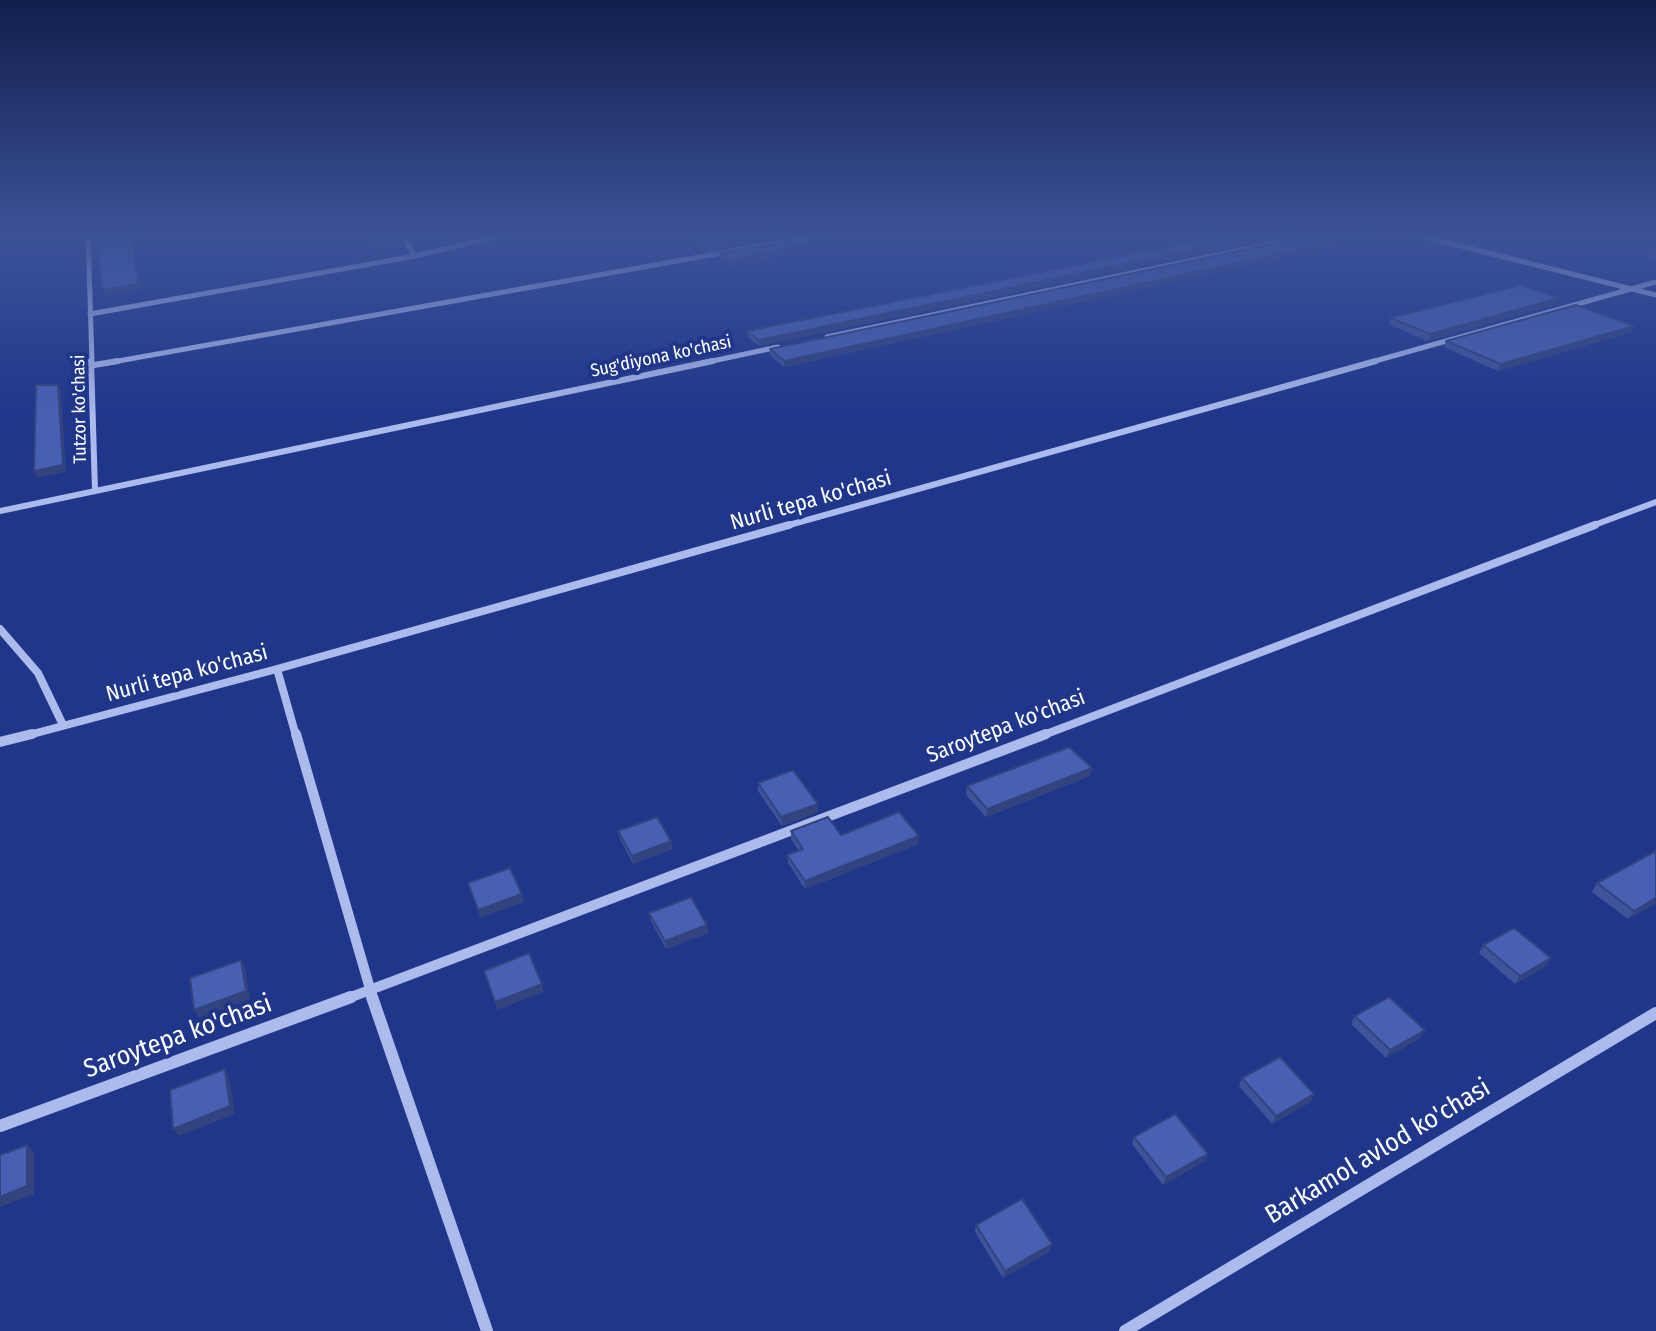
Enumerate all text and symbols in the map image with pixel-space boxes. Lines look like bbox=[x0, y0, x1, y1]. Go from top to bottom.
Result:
street label: Sug'diyona ko'chasi bbox=[589, 332, 733, 382]
street label: Tutzor ko'chasi bbox=[68, 354, 92, 464]
street label: Nurli tepa ko'chasi bbox=[727, 465, 895, 537]
street label: Nurli tepa ko'chasi bbox=[103, 640, 271, 708]
street label: Saroytepa ko'chasi bbox=[923, 685, 1089, 769]
street label: Saroytepa ko'chasi bbox=[80, 989, 276, 1085]
street label: Barkamol avlod ko'chasi bbox=[1260, 1072, 1496, 1232]

